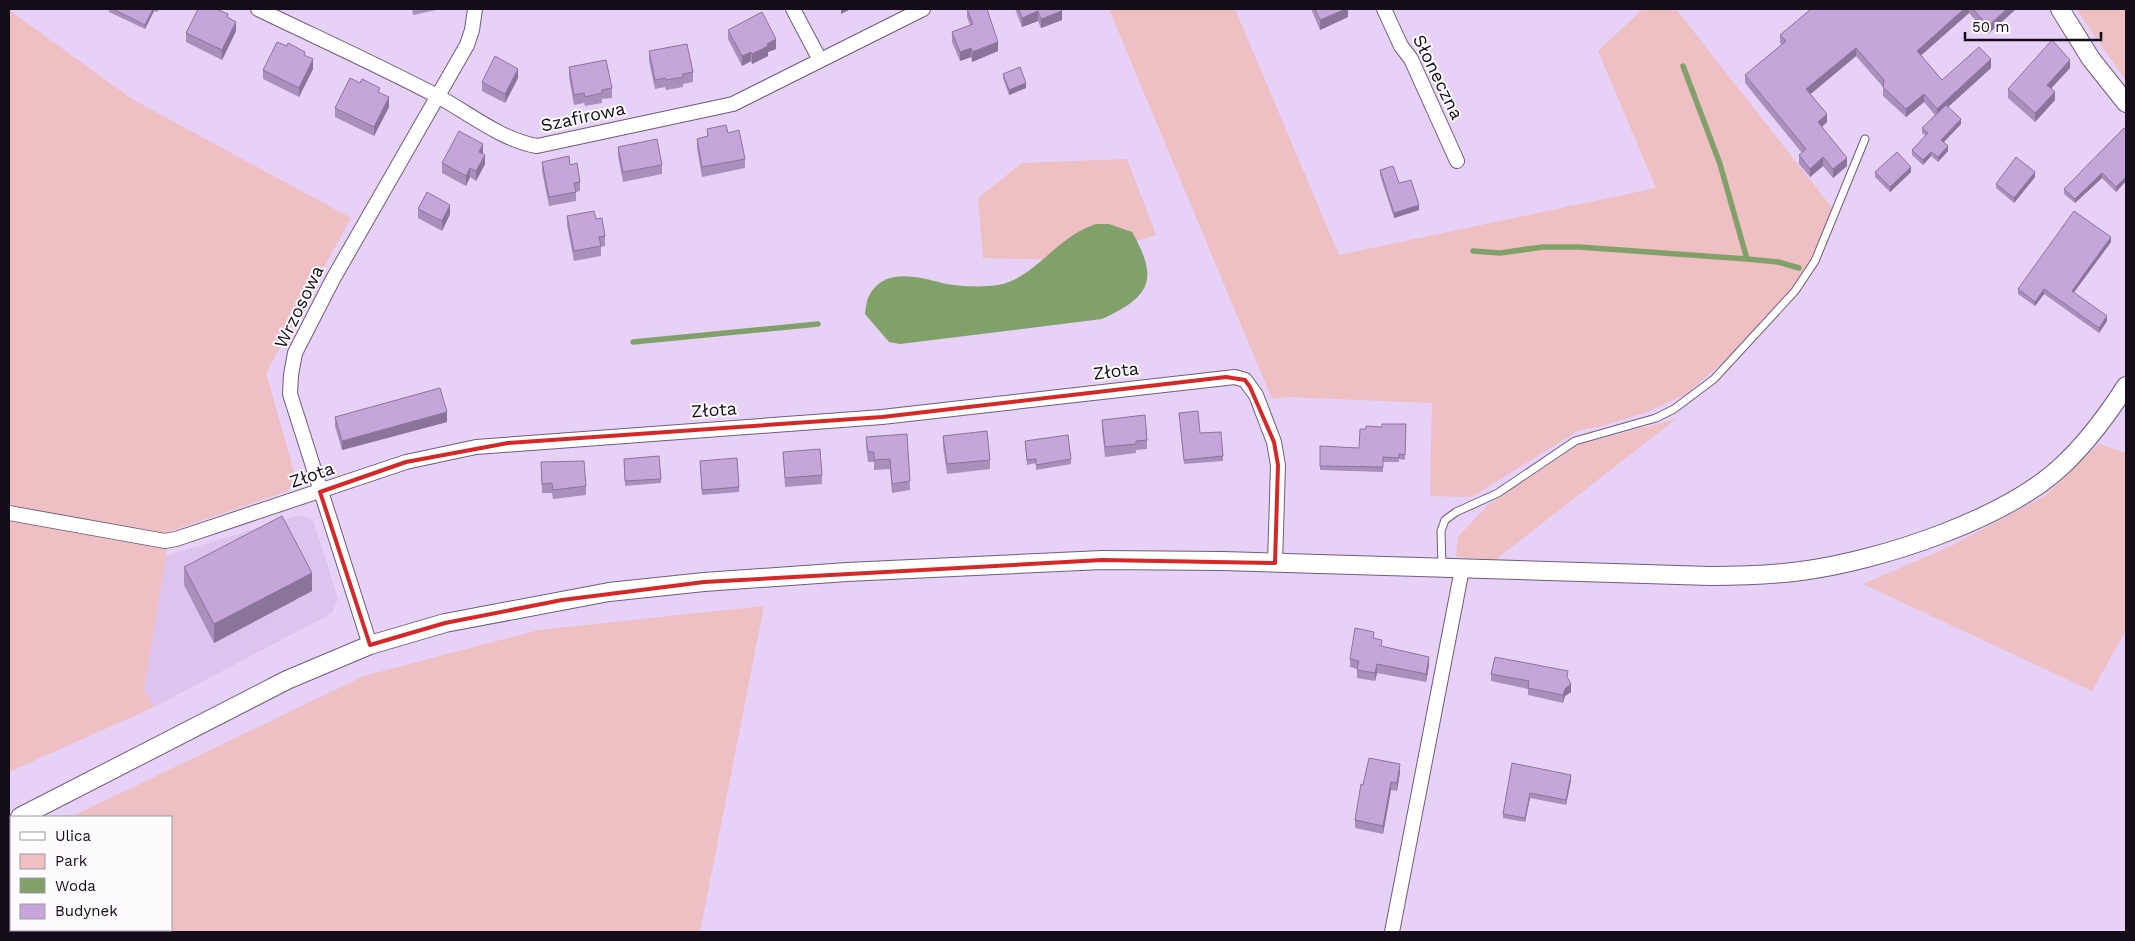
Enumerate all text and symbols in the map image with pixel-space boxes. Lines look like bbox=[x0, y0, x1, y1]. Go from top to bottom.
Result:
scale bar bbox=[1965, 10, 2101, 42]
text: 50 m bbox=[1972, 18, 2009, 36]
street label: Słoneczna bbox=[1409, 31, 1468, 123]
street label: Szafirowa bbox=[539, 97, 627, 136]
street label: Wrzosowa bbox=[269, 262, 328, 352]
street label: Złota bbox=[1092, 357, 1140, 384]
street label: Złota bbox=[690, 397, 738, 422]
street label: Złota bbox=[287, 457, 337, 492]
legend bbox=[10, 816, 172, 931]
text: Ulica bbox=[55, 827, 92, 845]
text: Park bbox=[55, 852, 88, 870]
text: Woda bbox=[55, 877, 96, 895]
text: Budynek bbox=[55, 902, 118, 920]

